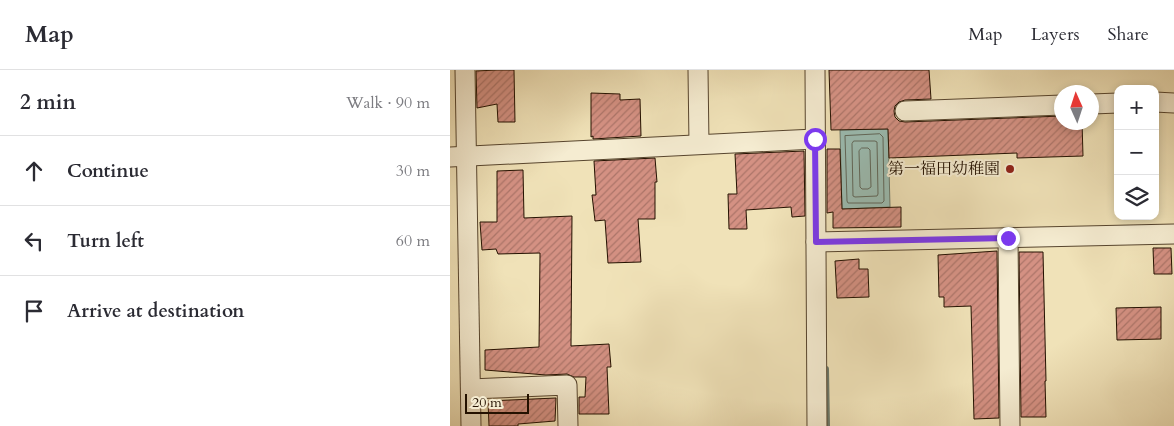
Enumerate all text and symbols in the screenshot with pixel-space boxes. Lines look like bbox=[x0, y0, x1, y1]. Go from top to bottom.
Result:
text: Map bbox=[25, 18, 74, 51]
text: Map bbox=[968, 22, 1003, 47]
text: Layers bbox=[1031, 22, 1080, 47]
text: Share bbox=[1108, 22, 1149, 47]
north arrow bbox=[1054, 85, 1099, 130]
map controls bbox=[1114, 85, 1159, 220]
button: + bbox=[1114, 85, 1159, 130]
text: 2 min bbox=[20, 88, 76, 117]
text: Walk · 90 m bbox=[346, 92, 430, 114]
route start bbox=[804, 128, 827, 151]
button: − bbox=[1114, 130, 1159, 175]
icon: ahead bbox=[20, 157, 48, 185]
text: Continue bbox=[67, 158, 149, 184]
place label: 第一福田幼稚園 bbox=[888, 158, 1000, 180]
text: 30 m bbox=[396, 160, 430, 182]
marker: 第一福田幼稚園 bbox=[1004, 163, 1016, 175]
button: layers bbox=[1114, 175, 1159, 220]
icon: left bbox=[20, 227, 48, 255]
route end bbox=[997, 227, 1020, 250]
text: Turn left bbox=[67, 228, 144, 254]
text: 60 m bbox=[396, 230, 430, 252]
icon: arrive bbox=[20, 297, 48, 325]
text: Arrive at destination bbox=[67, 298, 244, 324]
scale bar bbox=[465, 391, 529, 414]
text: 20 m bbox=[472, 393, 502, 412]

